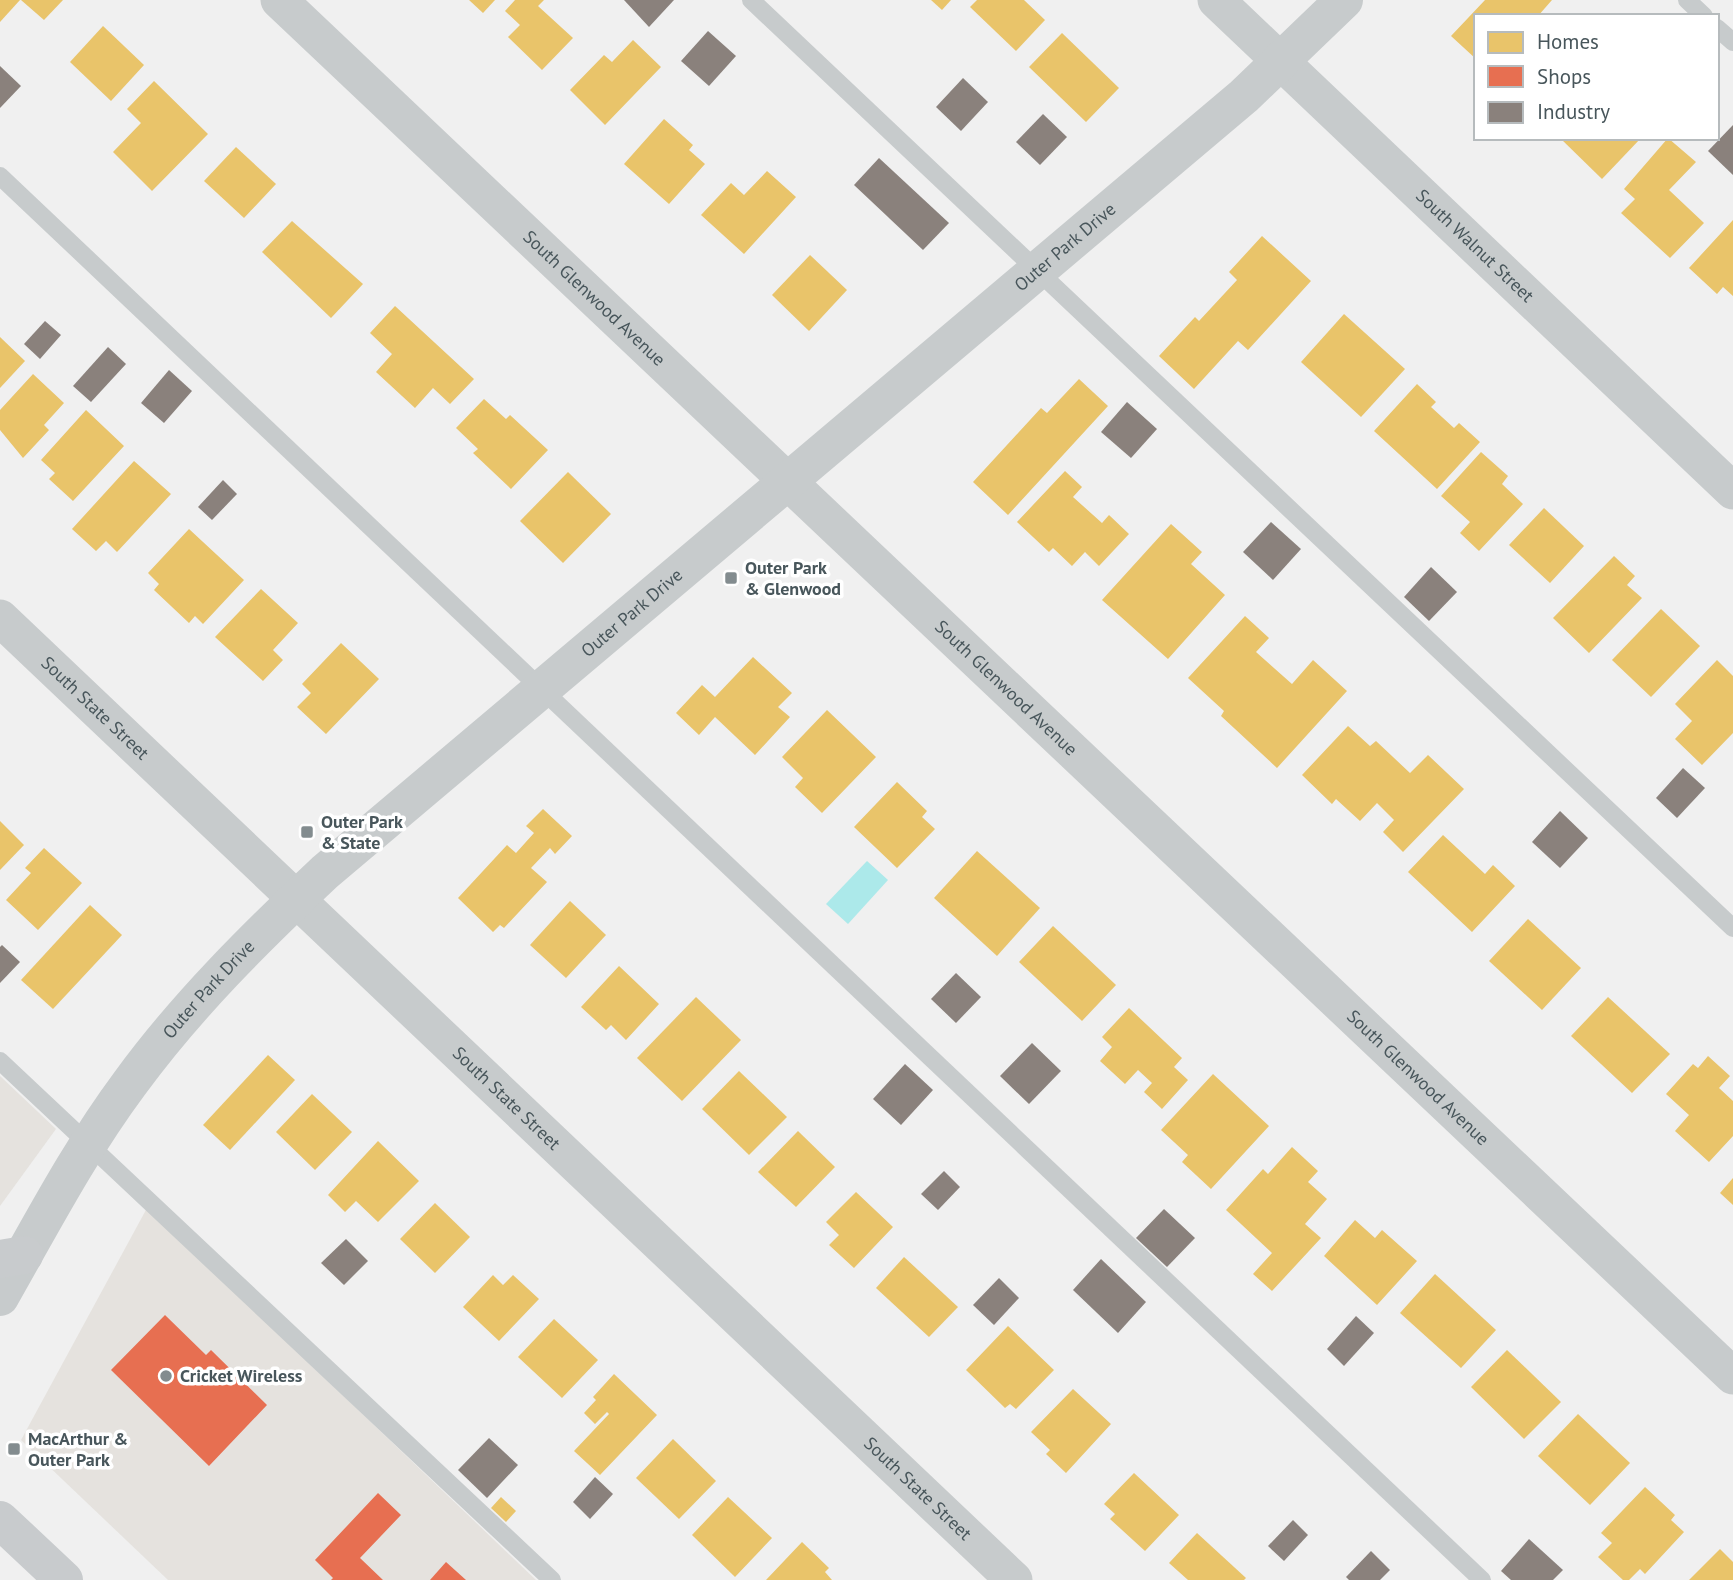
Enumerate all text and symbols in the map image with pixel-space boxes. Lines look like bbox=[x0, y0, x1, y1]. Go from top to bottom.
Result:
legend bbox=[1474, 14, 1719, 140]
text: Homes bbox=[1537, 28, 1599, 55]
text: Shops bbox=[1537, 63, 1591, 90]
text: Industry bbox=[1537, 98, 1610, 125]
street label: South Walnut Street bbox=[1411, 184, 1539, 307]
street label: Outer Park Drive bbox=[1009, 197, 1120, 296]
street label: South Glenwood Avenue bbox=[519, 225, 671, 371]
place label: Outer Park & Glenwood bbox=[745, 556, 841, 600]
street label: Outer Park Drive bbox=[576, 563, 687, 662]
marker: Outer Park & Glenwood bbox=[723, 570, 739, 586]
street label: South Glenwood Avenue bbox=[930, 615, 1082, 760]
street label: South State Street bbox=[37, 651, 154, 764]
place label: Outer Park & State bbox=[321, 810, 403, 854]
marker: Outer Park & State bbox=[299, 824, 315, 840]
street label: Outer Park Drive bbox=[157, 935, 259, 1043]
street label: South Glenwood Avenue bbox=[1342, 1005, 1494, 1150]
street label: South State Street bbox=[448, 1041, 565, 1155]
place label: Cricket Wireless bbox=[180, 1364, 303, 1387]
marker: Cricket Wireless bbox=[158, 1368, 174, 1384]
place label: MacArthur & Outer Park bbox=[28, 1427, 128, 1471]
street label: South State Street bbox=[859, 1432, 977, 1545]
marker: MacArthur & Outer Park bbox=[6, 1441, 22, 1457]

